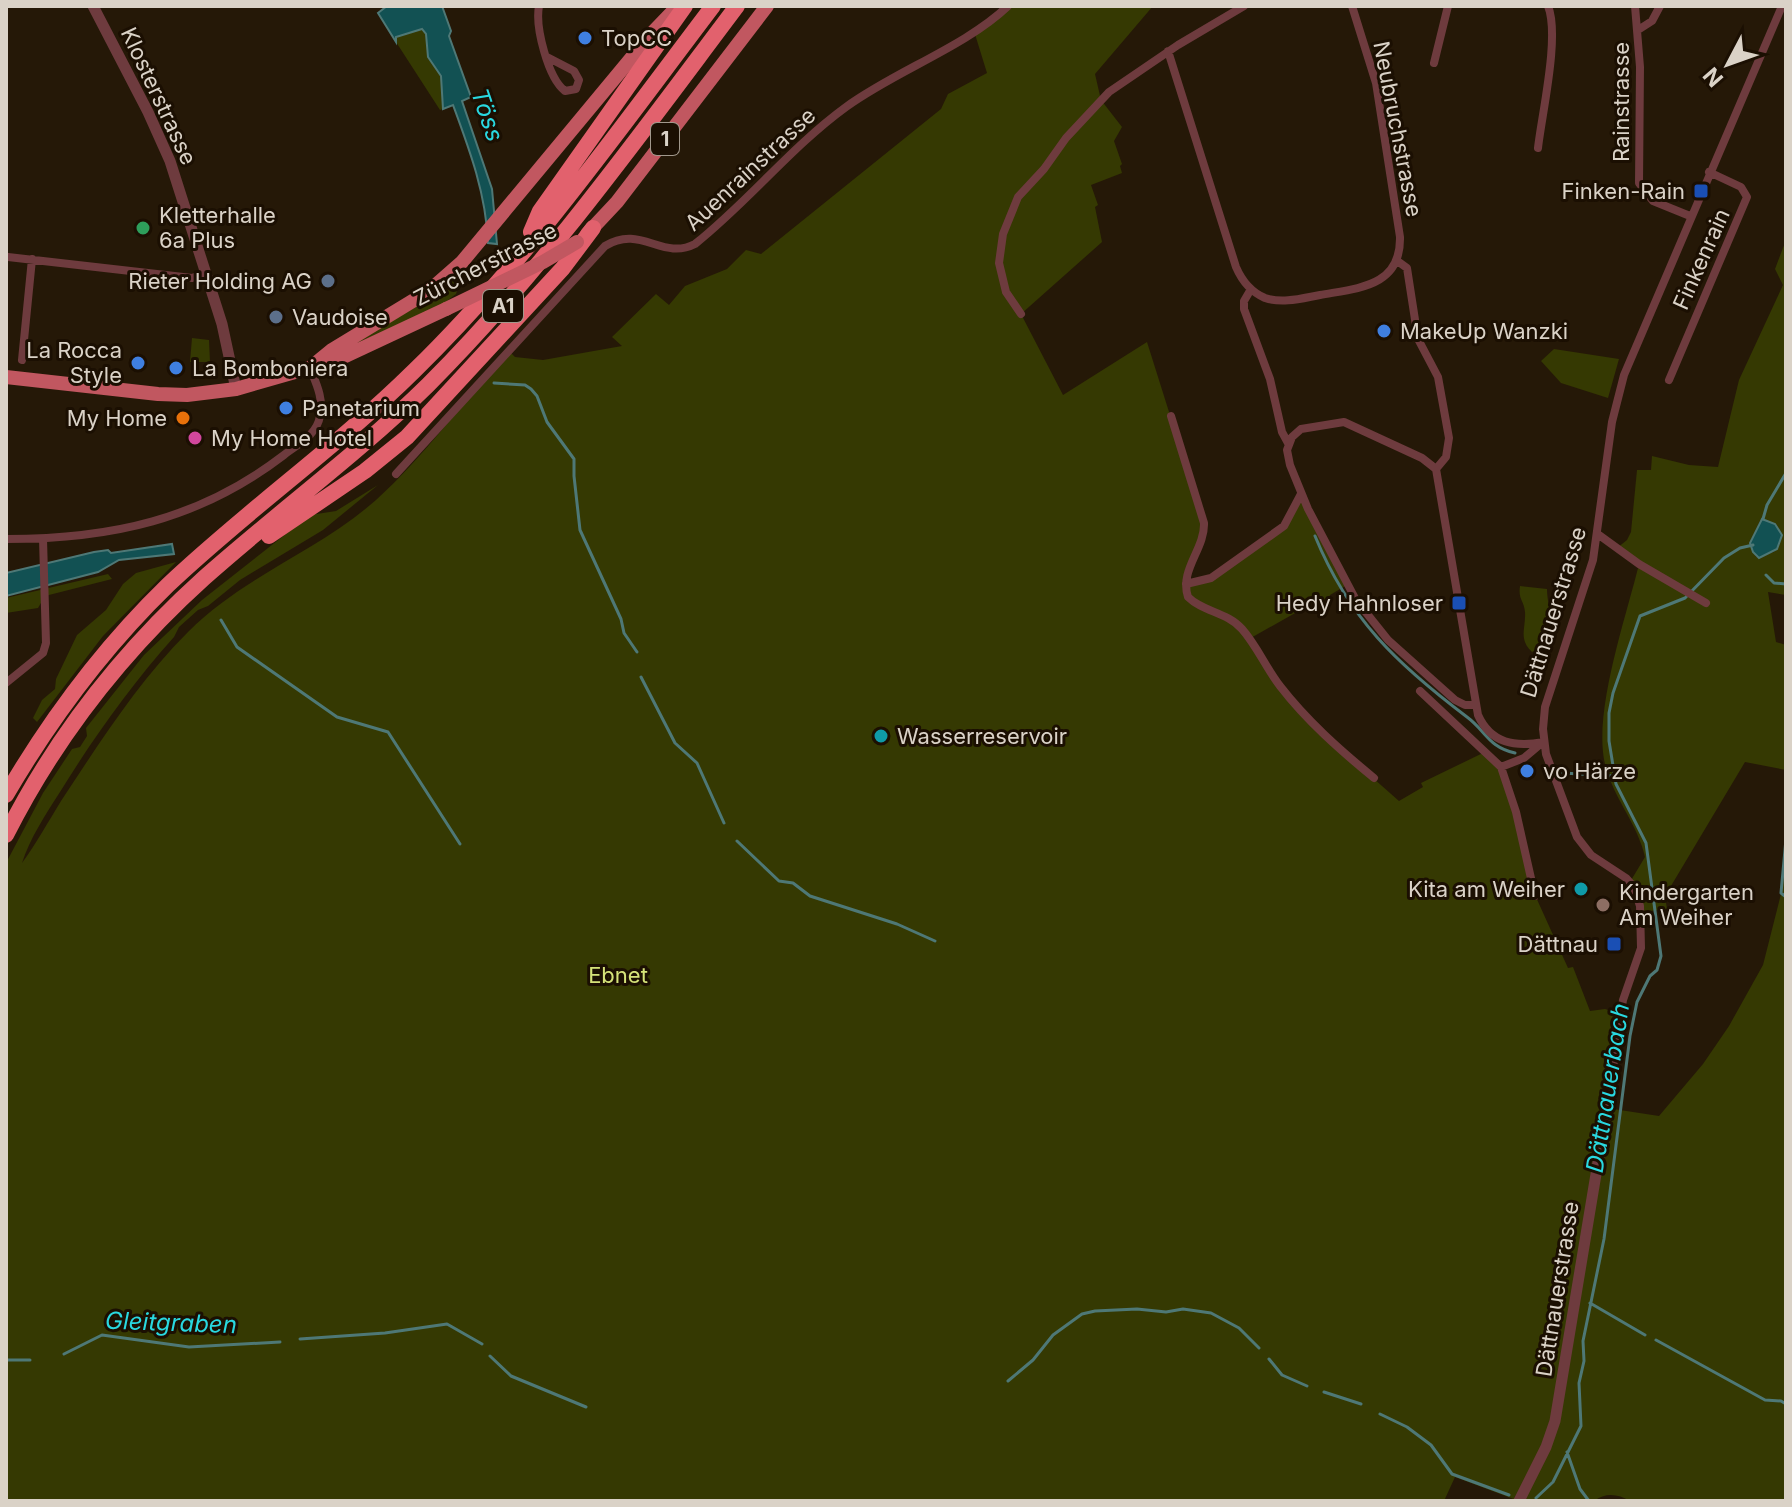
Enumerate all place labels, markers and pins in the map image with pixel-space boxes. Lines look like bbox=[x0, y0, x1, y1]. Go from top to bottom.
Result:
place label: TopCC bbox=[601, 25, 672, 51]
marker: TopCC bbox=[576, 29, 594, 47]
place label: Finken-Rain bbox=[1561, 178, 1685, 204]
marker: Finken-Rain bbox=[1692, 182, 1710, 200]
place label: Kletterhalle 6a Plus bbox=[159, 202, 276, 253]
marker: Kletterhalle 6a Plus bbox=[134, 219, 152, 237]
place label: Rieter Holding AG bbox=[128, 268, 312, 294]
marker: Rieter Holding AG bbox=[319, 272, 337, 290]
place label: Vaudoise bbox=[292, 304, 388, 330]
marker: Vaudoise bbox=[267, 308, 285, 326]
place label: MakeUp Wanzki bbox=[1400, 318, 1568, 344]
marker: MakeUp Wanzki bbox=[1375, 322, 1393, 340]
place label: La Rocca Style bbox=[26, 337, 122, 388]
marker: La Rocca Style bbox=[129, 354, 147, 372]
place label: La Bomboniera bbox=[192, 355, 348, 381]
marker: La Bomboniera bbox=[167, 359, 185, 377]
place label: Panetarium bbox=[302, 395, 420, 421]
marker: Panetarium bbox=[277, 399, 295, 417]
place label: My Home bbox=[67, 405, 167, 431]
marker: My Home bbox=[174, 409, 192, 427]
place label: My Home Hotel bbox=[211, 425, 372, 451]
marker: My Home Hotel bbox=[186, 429, 204, 447]
place label: Hedy Hahnloser bbox=[1276, 590, 1443, 616]
marker: Hedy Hahnloser bbox=[1450, 594, 1468, 612]
place label: Wasserreservoir bbox=[897, 723, 1067, 749]
marker: Wasserreservoir bbox=[872, 727, 890, 745]
place label: vo Härze bbox=[1543, 758, 1636, 784]
marker: vo Härze bbox=[1518, 762, 1536, 780]
place label: Kita am Weiher bbox=[1408, 876, 1565, 902]
place label: Kindergarten Am Weiher bbox=[1619, 879, 1754, 930]
marker: Kita am Weiher bbox=[1572, 880, 1590, 898]
marker: Kindergarten Am Weiher bbox=[1594, 896, 1612, 914]
place label: Dättnau bbox=[1518, 931, 1598, 957]
marker: Dättnau bbox=[1605, 935, 1623, 953]

